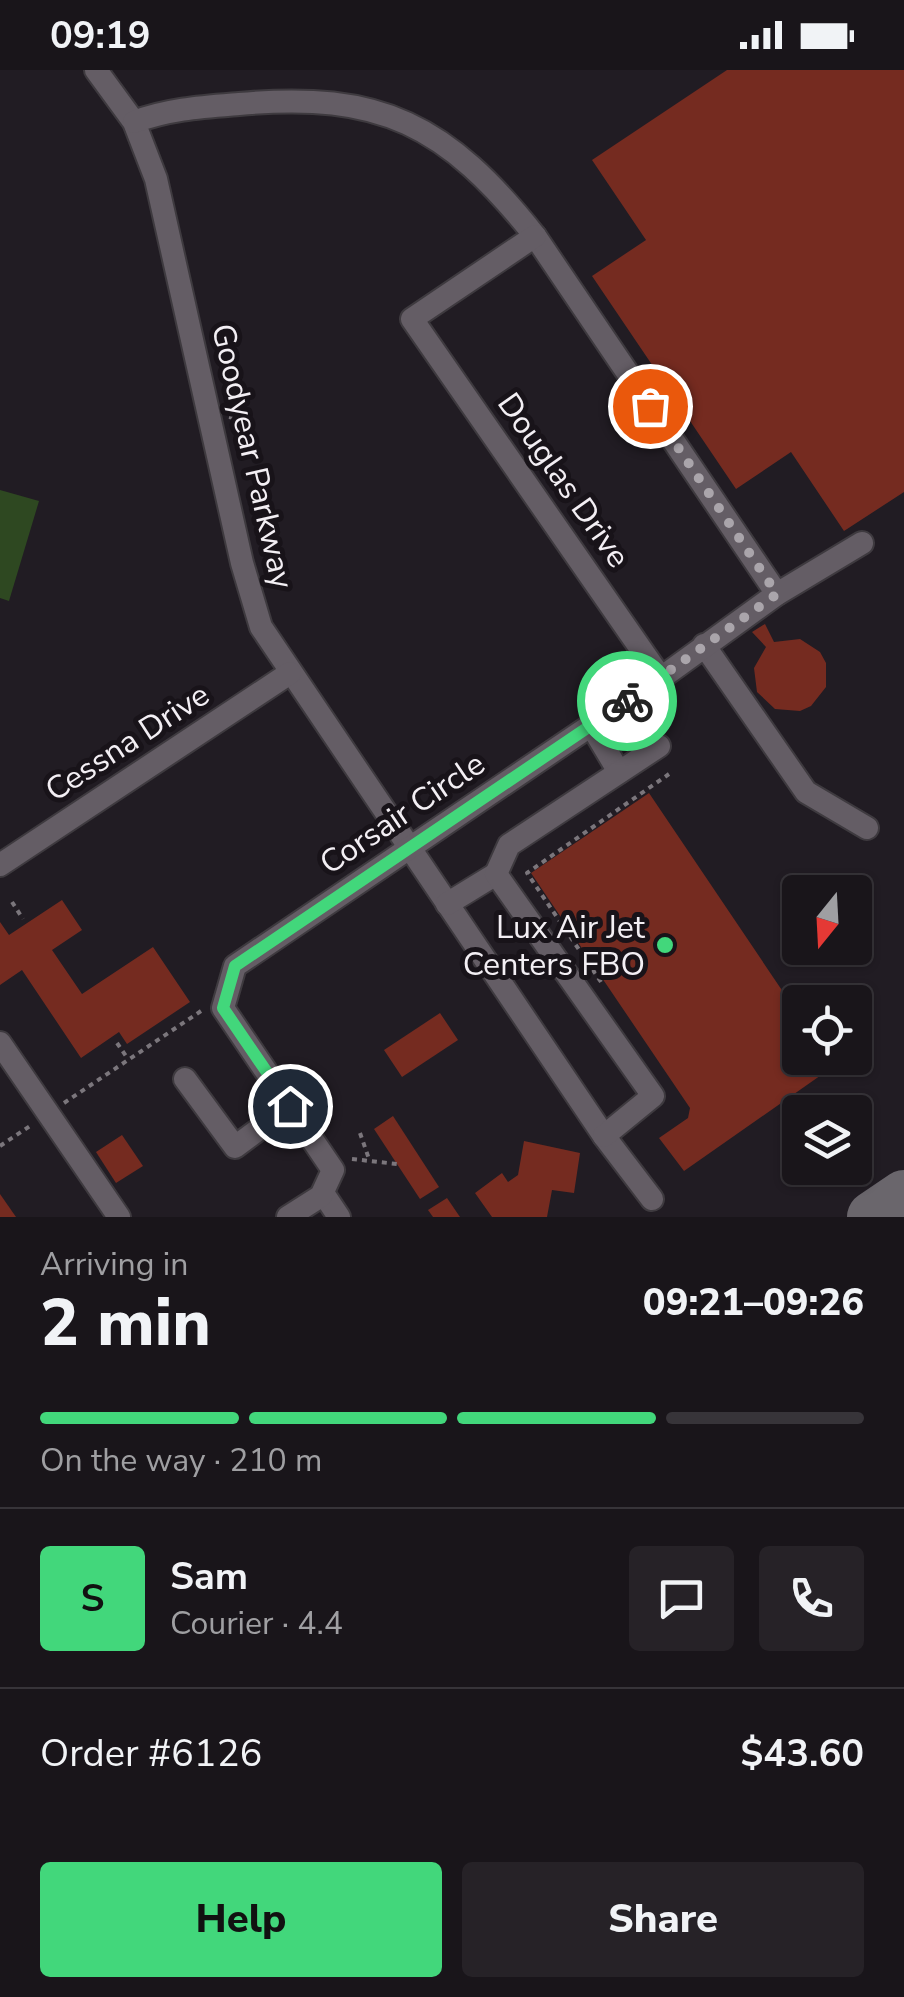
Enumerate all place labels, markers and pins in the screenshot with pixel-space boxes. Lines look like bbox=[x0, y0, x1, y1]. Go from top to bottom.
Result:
pin bbox=[608, 364, 693, 449]
place label: Lux Air Jet Centers FBO bbox=[463, 906, 646, 986]
marker: Lux Air Jet Centers FBO bbox=[654, 934, 676, 956]
pin bbox=[248, 1064, 333, 1149]

